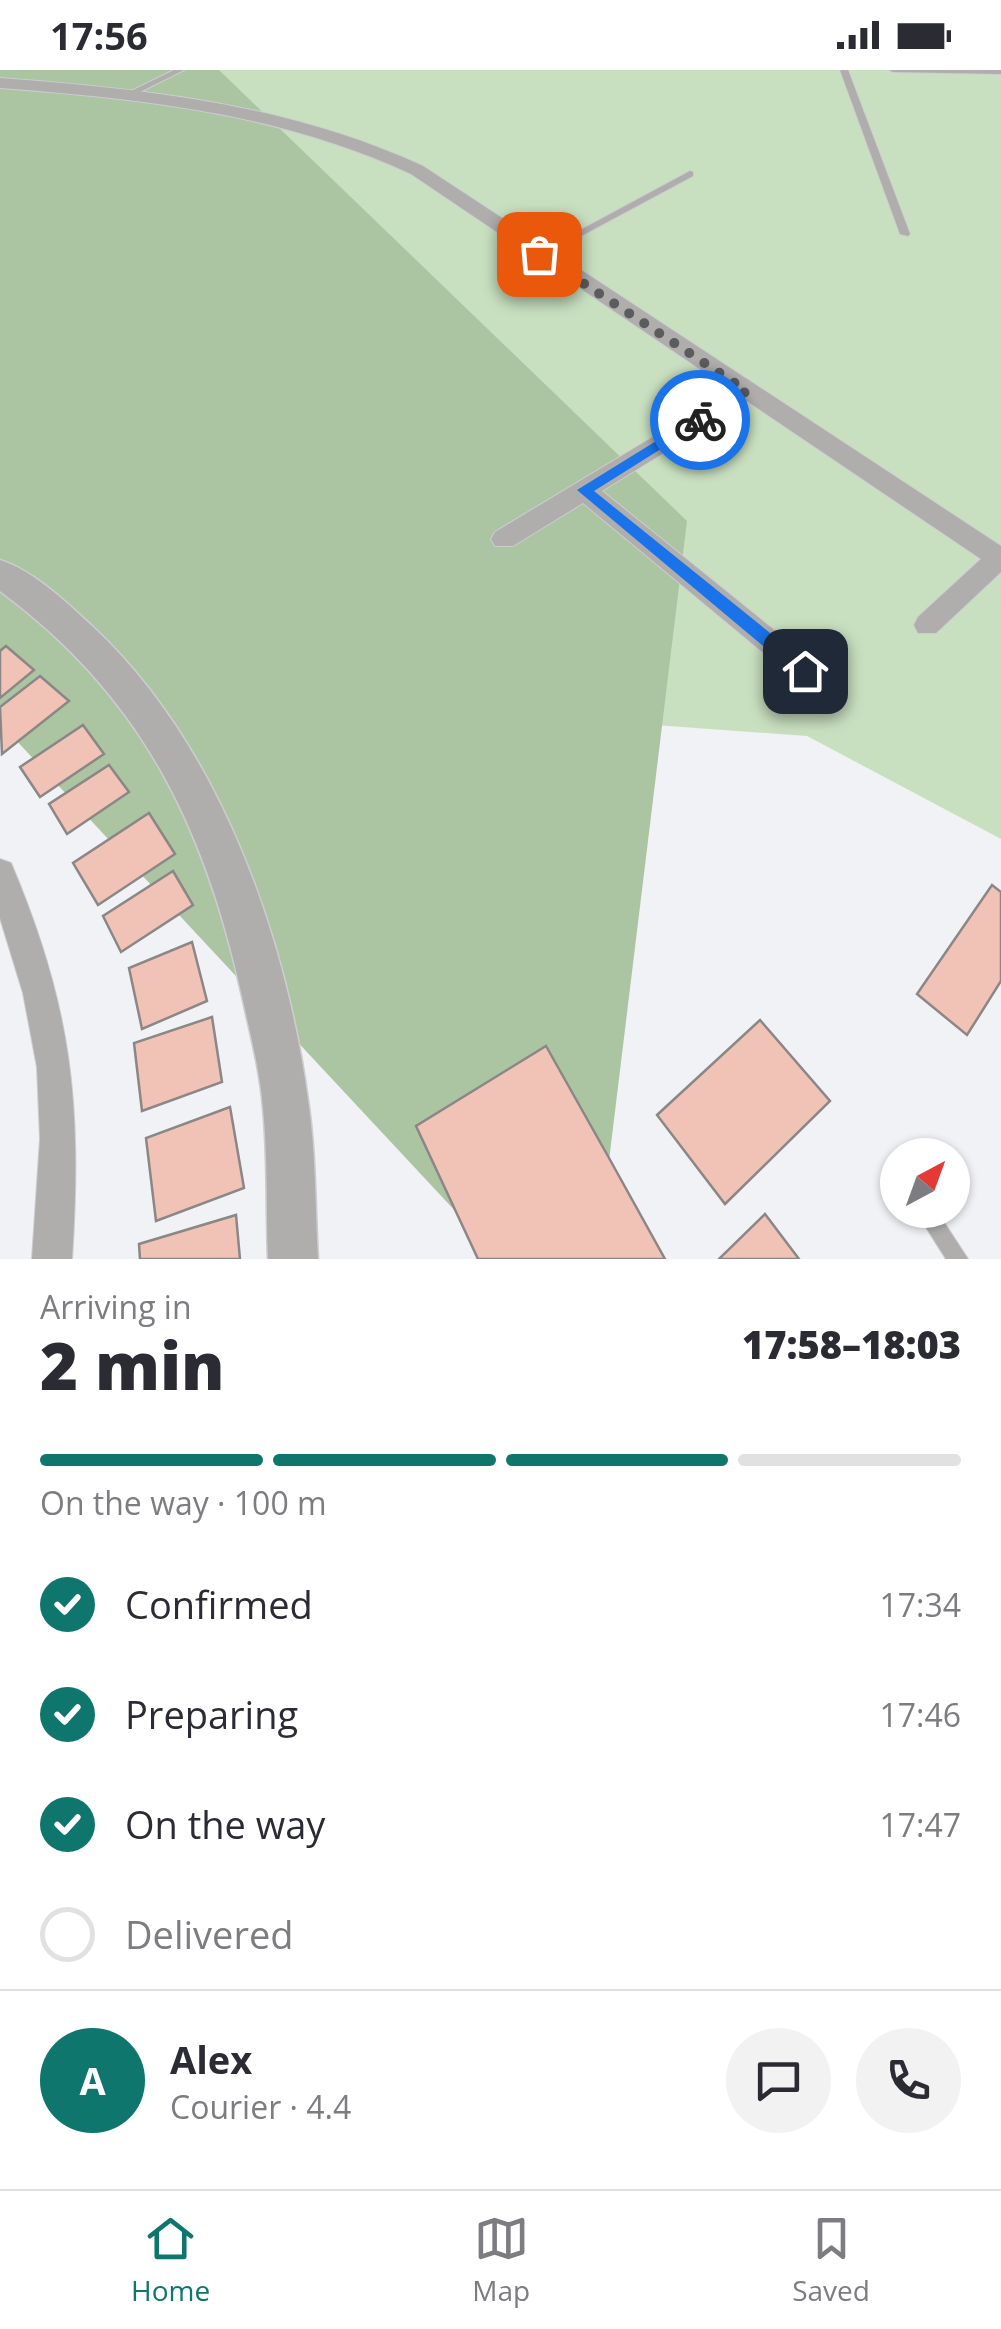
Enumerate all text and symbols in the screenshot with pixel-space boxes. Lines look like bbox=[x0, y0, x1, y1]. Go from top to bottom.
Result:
text: 17:56 bbox=[50, 9, 148, 61]
pin bbox=[497, 212, 582, 297]
icon: bag bbox=[512, 227, 567, 282]
courier bbox=[650, 370, 750, 470]
icon: bike bbox=[673, 393, 728, 448]
pin bbox=[763, 629, 848, 714]
icon: home bbox=[778, 644, 833, 699]
north arrow bbox=[880, 1138, 970, 1228]
map controls bbox=[880, 1138, 970, 1228]
text: Arriving in bbox=[40, 1285, 192, 1328]
text: 17:58–18:03 bbox=[742, 1318, 961, 1370]
text: 2 min bbox=[40, 1321, 225, 1409]
text: On the way · 100 m bbox=[40, 1481, 327, 1524]
icon: check bbox=[40, 1577, 95, 1632]
text: Confirmed bbox=[125, 1578, 313, 1630]
text: 17:34 bbox=[879, 1583, 961, 1626]
icon: check bbox=[40, 1687, 95, 1742]
text: Preparing bbox=[125, 1688, 298, 1740]
text: 17:46 bbox=[879, 1693, 961, 1736]
icon: check bbox=[40, 1797, 95, 1852]
text: On the way bbox=[125, 1798, 325, 1850]
text: 17:47 bbox=[879, 1803, 961, 1846]
text: Delivered bbox=[125, 1908, 294, 1960]
button: chat bbox=[726, 2028, 831, 2133]
button: phone bbox=[856, 2028, 961, 2133]
text: Alex bbox=[170, 2033, 252, 2085]
text: A bbox=[79, 2054, 106, 2106]
text: Courier · 4.4 bbox=[170, 2085, 351, 2128]
tab: Home bbox=[131, 2211, 210, 2309]
tab: Map bbox=[472, 2211, 530, 2309]
tab: Saved bbox=[792, 2211, 870, 2309]

